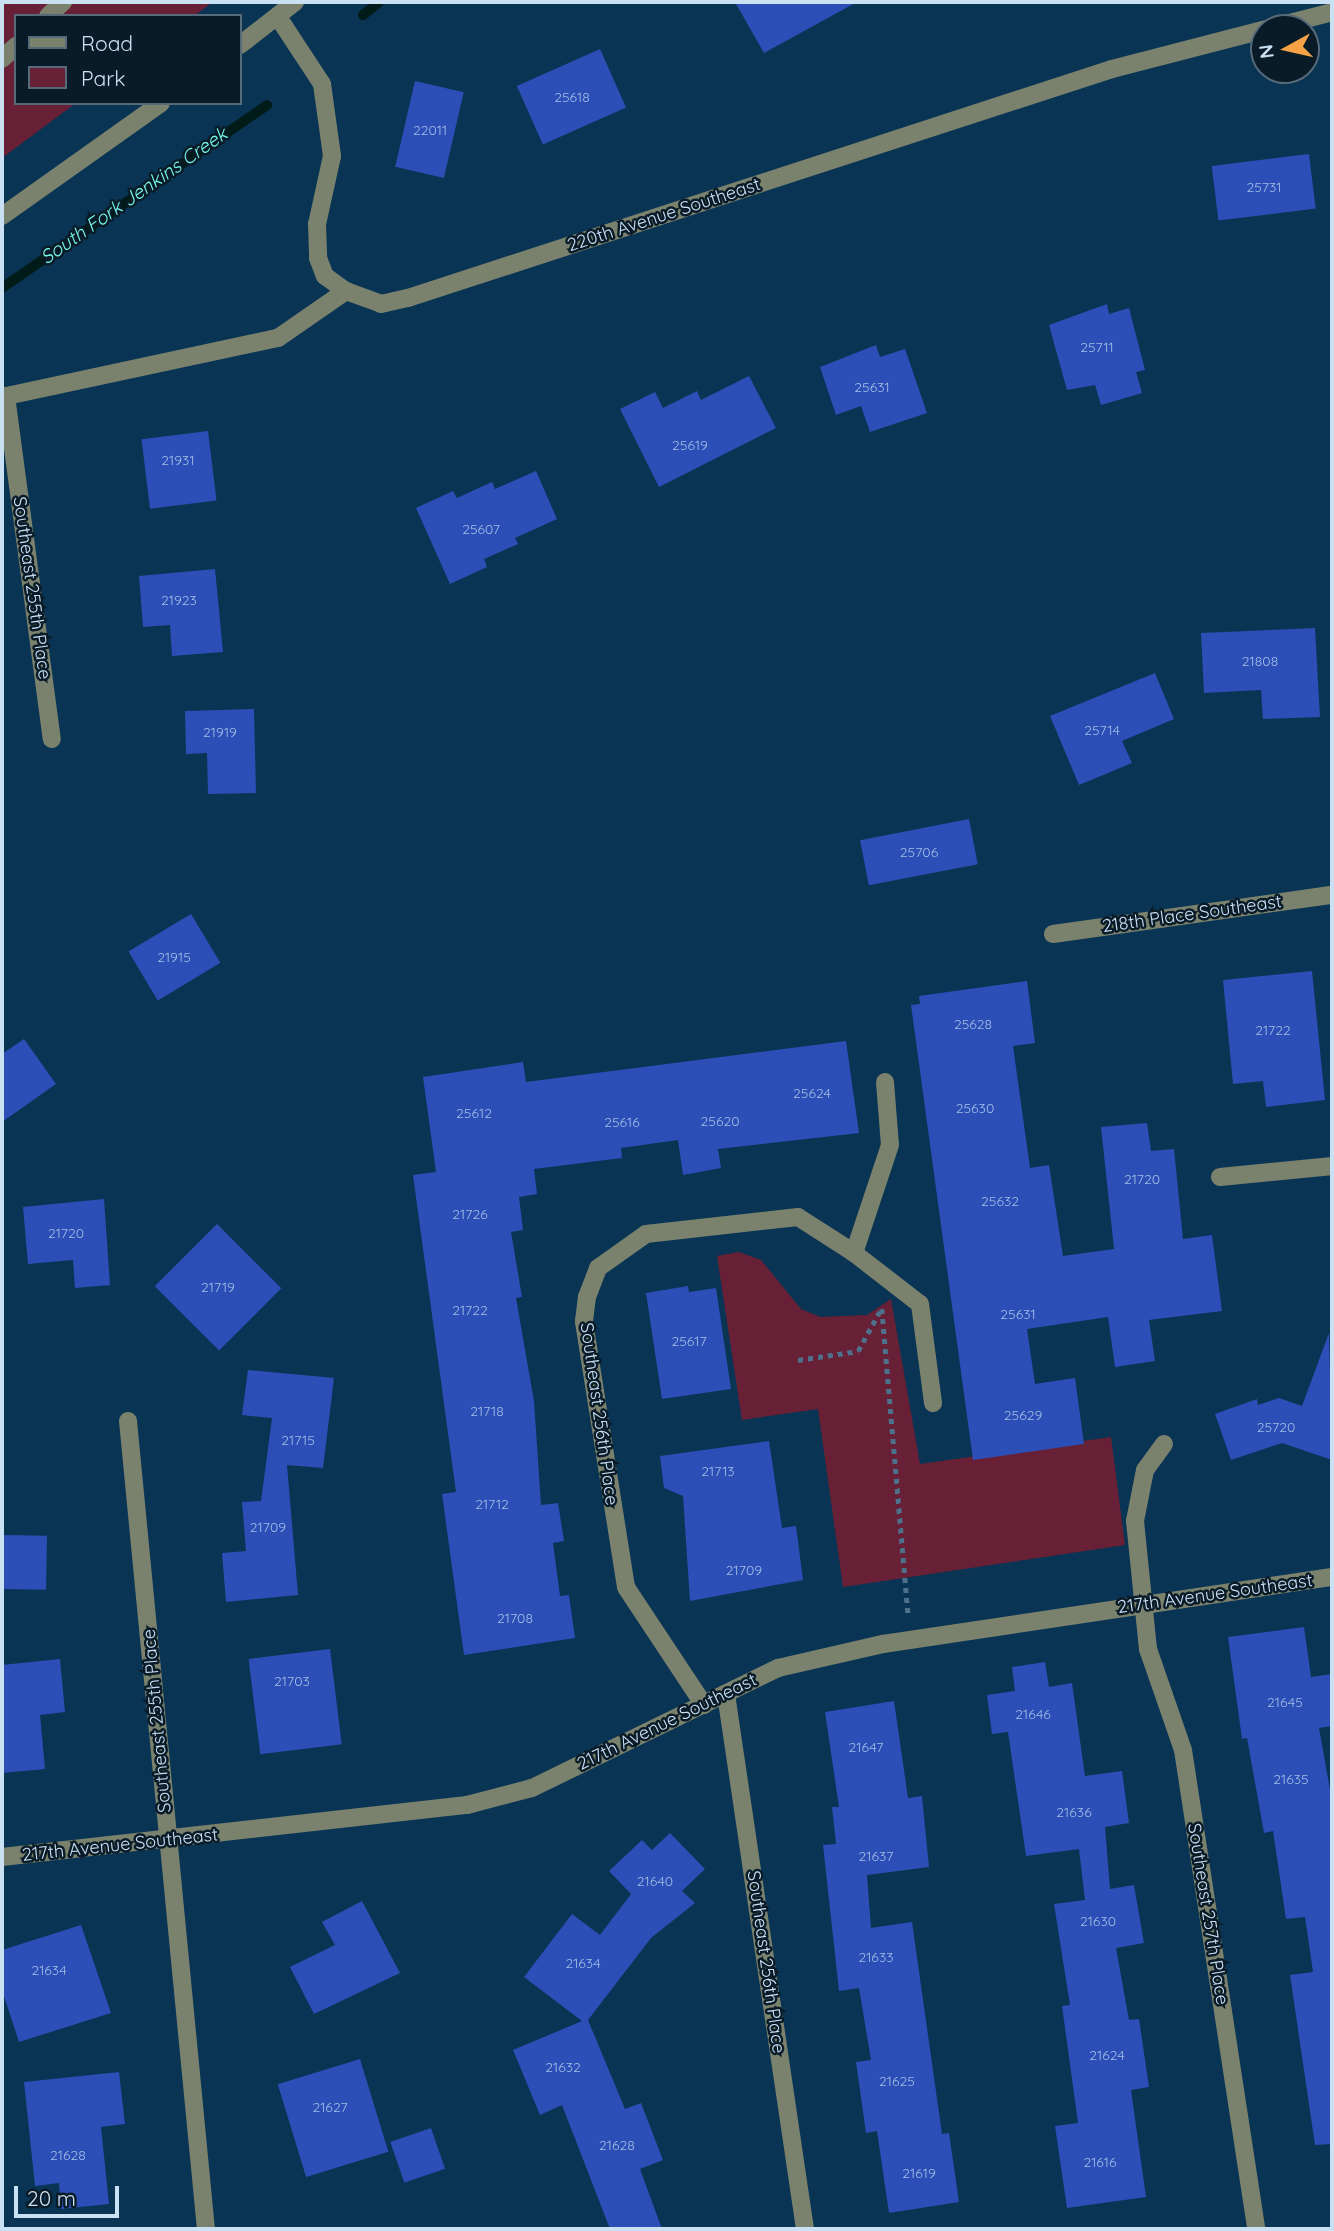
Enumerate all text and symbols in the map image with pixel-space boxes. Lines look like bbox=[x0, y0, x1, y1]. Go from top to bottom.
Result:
legend bbox=[14, 14, 242, 105]
north arrow bbox=[1250, 14, 1320, 84]
text: Road bbox=[81, 30, 133, 56]
text: N bbox=[1253, 43, 1279, 60]
text: Park bbox=[81, 65, 125, 91]
house number: 25618 bbox=[554, 89, 590, 105]
house number: 22011 bbox=[413, 122, 447, 138]
water label: South Fork Jenkins Creek bbox=[36, 123, 232, 269]
street label: 220th Avenue Southeast bbox=[565, 174, 763, 256]
house number: 25731 bbox=[1246, 179, 1282, 195]
house number: 25711 bbox=[1080, 339, 1114, 355]
house number: 25631 bbox=[854, 379, 890, 395]
house number: 25619 bbox=[672, 437, 708, 453]
house number: 21931 bbox=[161, 452, 195, 468]
street label: Southeast 255th Place bbox=[8, 495, 56, 681]
house number: 25607 bbox=[462, 521, 500, 537]
house number: 21923 bbox=[161, 592, 197, 608]
house number: 21808 bbox=[1242, 653, 1278, 669]
house number: 25714 bbox=[1084, 722, 1120, 738]
house number: 21919 bbox=[203, 724, 237, 740]
house number: 25706 bbox=[900, 844, 938, 860]
street label: 218th Place Southeast bbox=[1101, 891, 1283, 937]
house number: 21915 bbox=[157, 949, 191, 965]
house number: 25628 bbox=[954, 1016, 992, 1032]
house number: 21722 bbox=[1255, 1022, 1291, 1038]
house number: 25624 bbox=[793, 1085, 831, 1101]
house number: 25630 bbox=[956, 1100, 994, 1116]
house number: 25612 bbox=[456, 1105, 492, 1121]
house number: 25620 bbox=[700, 1113, 740, 1129]
house number: 25616 bbox=[604, 1114, 640, 1130]
house number: 21720 bbox=[1124, 1171, 1160, 1187]
house number: 25632 bbox=[981, 1193, 1019, 1209]
house number: 21726 bbox=[452, 1206, 488, 1222]
house number: 21720 bbox=[48, 1225, 84, 1241]
house number: 21719 bbox=[201, 1279, 235, 1295]
house number: 21722 bbox=[452, 1302, 488, 1318]
house number: 25631 bbox=[1000, 1306, 1036, 1322]
street label: Southeast 256th Place bbox=[575, 1321, 623, 1507]
house number: 25617 bbox=[671, 1333, 707, 1349]
house number: 21718 bbox=[470, 1403, 504, 1419]
house number: 25629 bbox=[1004, 1407, 1042, 1423]
house number: 25720 bbox=[1257, 1419, 1295, 1435]
house number: 21715 bbox=[281, 1432, 315, 1448]
house number: 21713 bbox=[701, 1463, 735, 1479]
house number: 21712 bbox=[475, 1496, 509, 1512]
house number: 21709 bbox=[250, 1519, 286, 1535]
house number: 21709 bbox=[726, 1562, 762, 1578]
street label: 217th Avenue Southeast bbox=[1116, 1570, 1314, 1618]
house number: 21708 bbox=[497, 1610, 533, 1626]
street label: Southeast 255th Place bbox=[138, 1628, 176, 1814]
street label: 217th Avenue Southeast bbox=[574, 1669, 760, 1775]
house number: 21703 bbox=[274, 1673, 310, 1689]
house number: 21645 bbox=[1267, 1694, 1303, 1710]
house number: 21646 bbox=[1015, 1706, 1051, 1722]
house number: 21647 bbox=[849, 1739, 883, 1755]
house number: 21635 bbox=[1273, 1771, 1309, 1787]
house number: 21636 bbox=[1056, 1804, 1092, 1820]
street label: Southeast 257th Place bbox=[1183, 1822, 1233, 2006]
street label: 217th Avenue Southeast bbox=[21, 1824, 219, 1866]
house number: 21637 bbox=[859, 1848, 893, 1864]
street label: Southeast 256th Place bbox=[742, 1869, 790, 2055]
house number: 21640 bbox=[637, 1873, 673, 1889]
house number: 21630 bbox=[1080, 1913, 1116, 1929]
house number: 21633 bbox=[858, 1949, 894, 1965]
house number: 21634 bbox=[565, 1955, 601, 1971]
house number: 21634 bbox=[31, 1962, 67, 1978]
house number: 21624 bbox=[1089, 2047, 1125, 2063]
house number: 21632 bbox=[545, 2059, 581, 2075]
house number: 21625 bbox=[879, 2073, 915, 2089]
house number: 21627 bbox=[312, 2099, 348, 2115]
house number: 21628 bbox=[599, 2137, 635, 2153]
house number: 21628 bbox=[50, 2147, 86, 2163]
house number: 21616 bbox=[1083, 2154, 1117, 2170]
house number: 21619 bbox=[902, 2165, 936, 2181]
scale bar bbox=[18, 2172, 122, 2216]
text: 20 m bbox=[27, 2185, 76, 2211]

